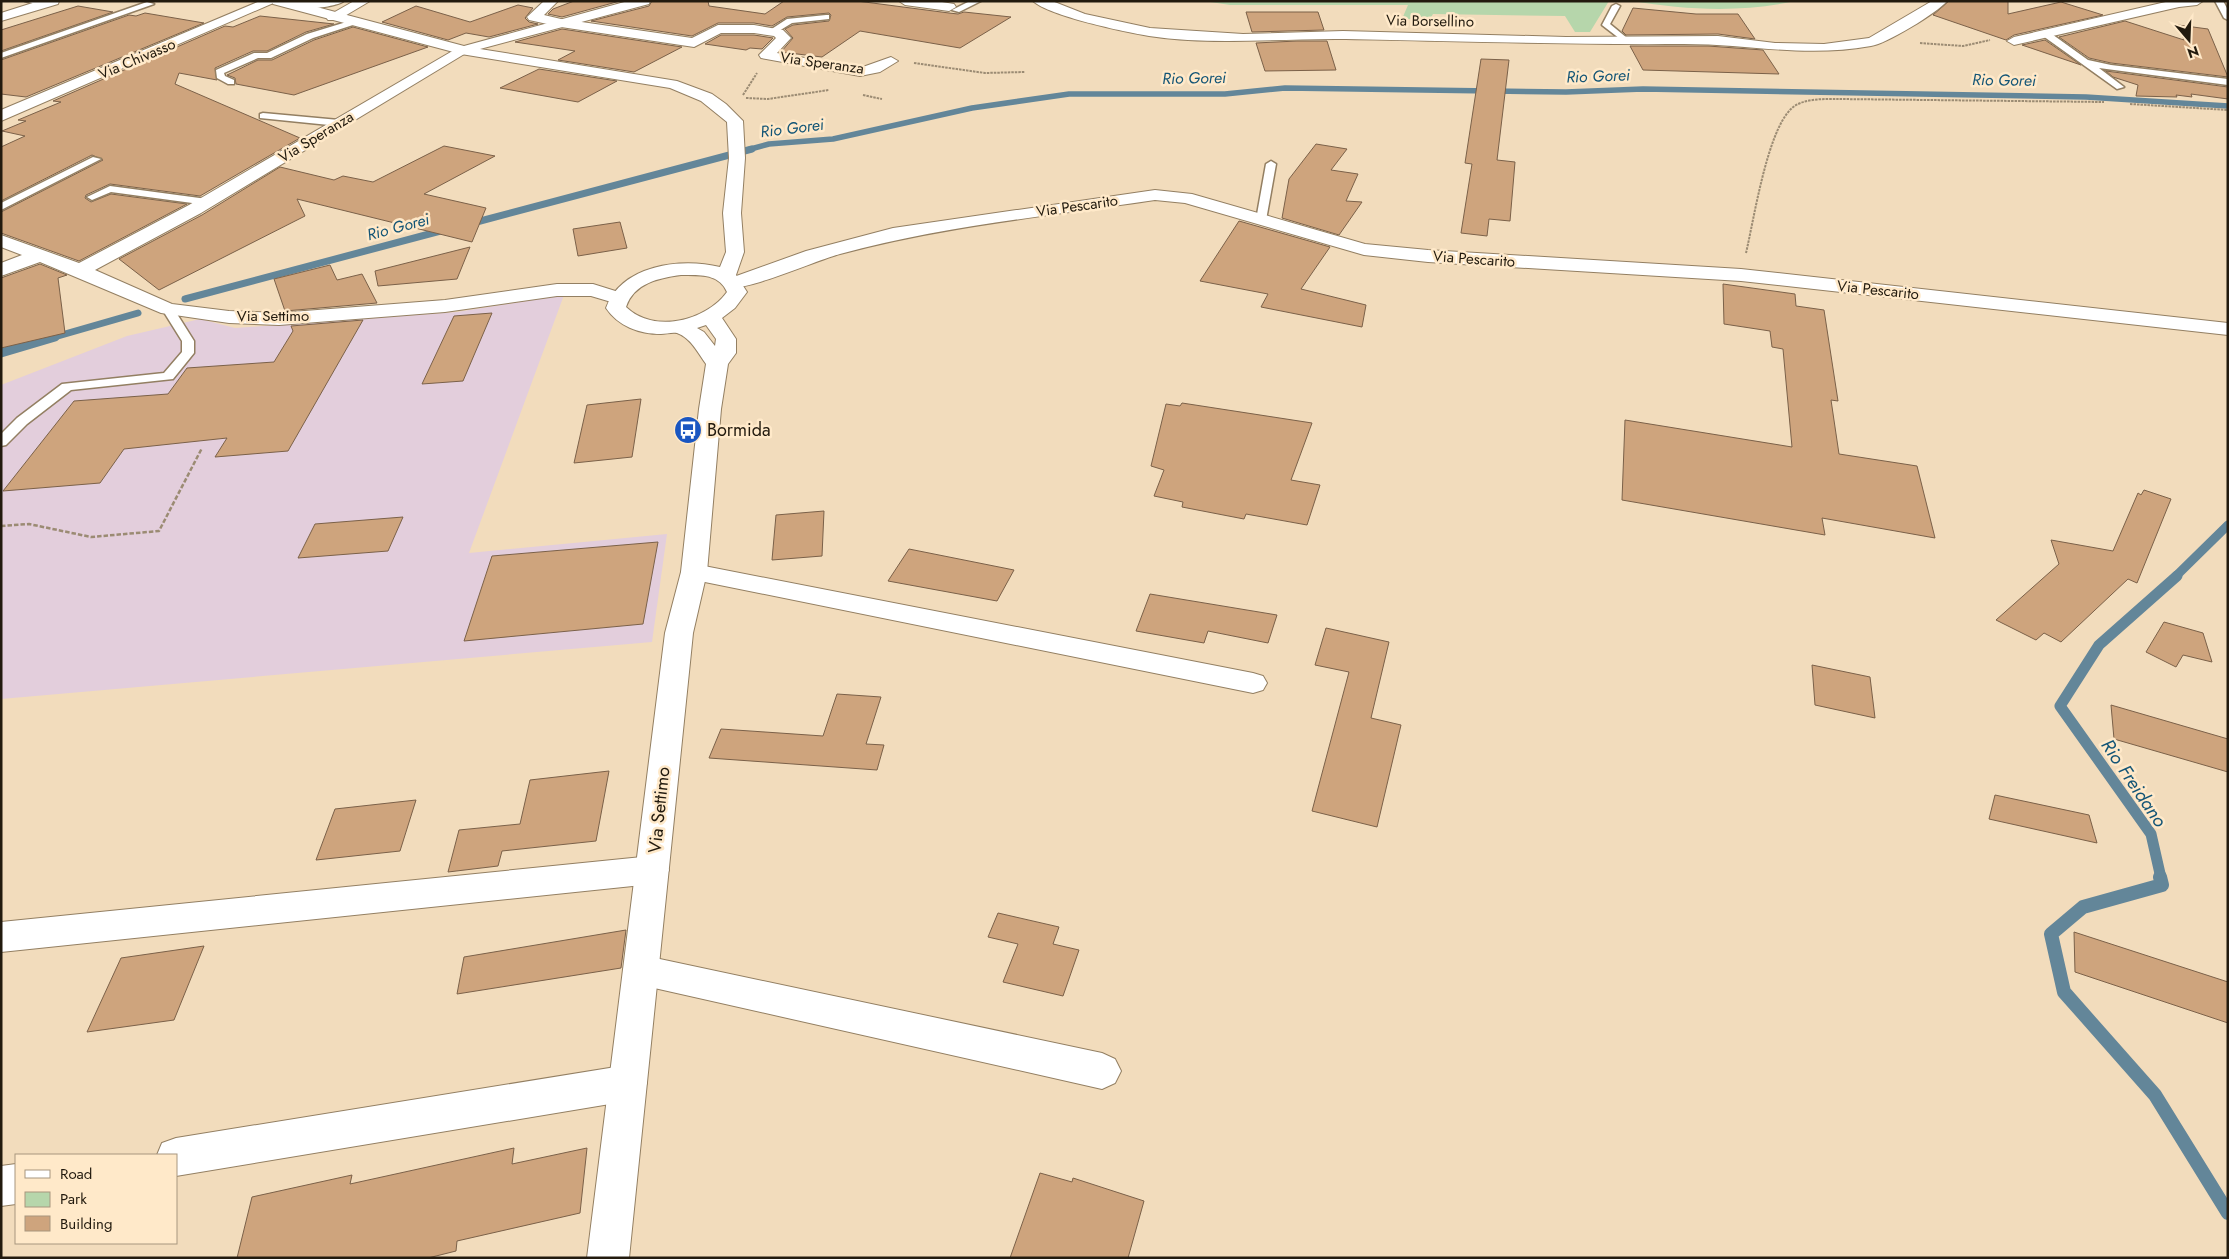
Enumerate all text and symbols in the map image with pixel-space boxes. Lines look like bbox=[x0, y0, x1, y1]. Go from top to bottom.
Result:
street label: Via Borsellino bbox=[1386, 9, 1474, 33]
north arrow bbox=[2164, 15, 2214, 65]
street label: Via Chivasso bbox=[95, 33, 179, 85]
text: N bbox=[2185, 41, 2202, 64]
street label: Via Speranza bbox=[779, 46, 865, 80]
water label: Rio Gorei bbox=[1566, 63, 1631, 89]
water label: Rio Gorei bbox=[1162, 66, 1227, 90]
water label: Rio Gorei bbox=[1972, 68, 2037, 92]
street label: Via Speranza bbox=[274, 106, 358, 168]
water label: Rio Gorei bbox=[759, 113, 826, 143]
street label: Via Pescarito bbox=[1035, 189, 1119, 223]
water label: Rio Gorei bbox=[364, 207, 433, 246]
street label: Via Pescarito bbox=[1432, 245, 1516, 273]
street label: Via Pescarito bbox=[1836, 275, 1920, 305]
street label: Via Settimo bbox=[237, 305, 309, 327]
bus stop icon: Bormida bbox=[673, 415, 703, 445]
place label: Bormida bbox=[707, 417, 771, 443]
water label: Rio Freidano bbox=[2095, 734, 2173, 832]
street label: Via Settimo bbox=[642, 765, 676, 855]
legend bbox=[15, 1154, 178, 1244]
text: Road bbox=[60, 1163, 92, 1185]
text: Park bbox=[60, 1188, 87, 1210]
text: Building bbox=[60, 1213, 112, 1235]

